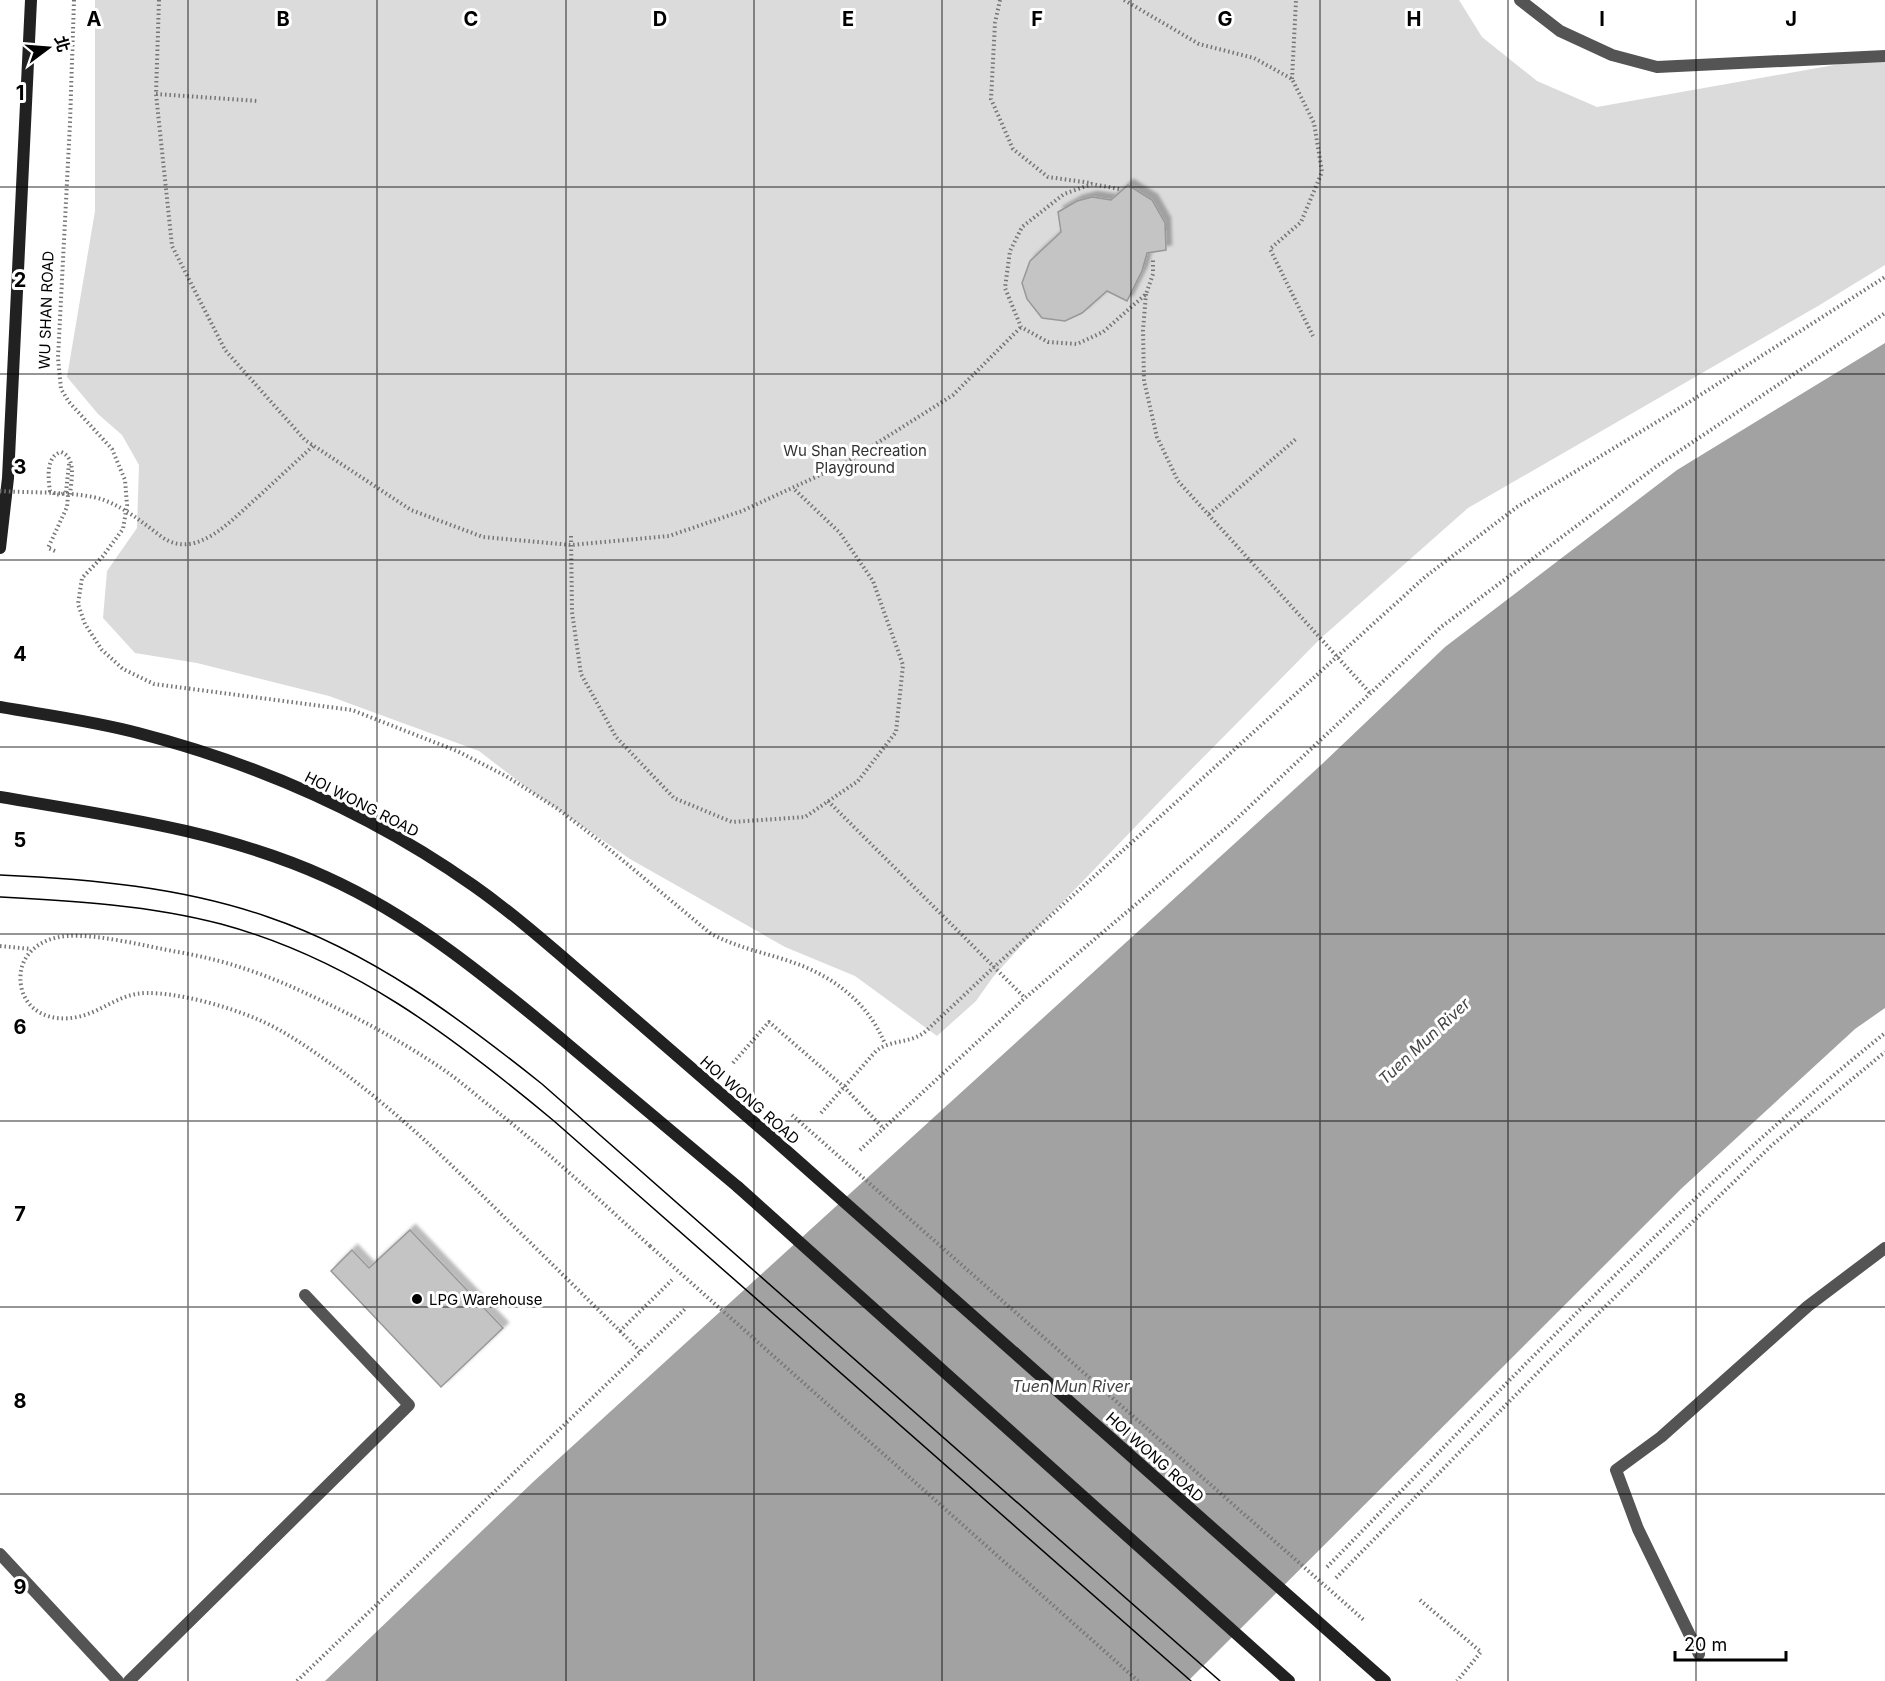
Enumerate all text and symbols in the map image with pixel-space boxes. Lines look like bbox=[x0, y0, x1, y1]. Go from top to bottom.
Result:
text: A bbox=[87, 7, 102, 31]
text: B bbox=[276, 7, 290, 31]
text: C bbox=[464, 7, 478, 31]
text: D bbox=[653, 7, 667, 31]
text: E bbox=[842, 7, 854, 31]
text: F bbox=[1031, 7, 1043, 31]
text: G bbox=[1217, 7, 1233, 31]
text: H bbox=[1407, 7, 1421, 31]
text: I bbox=[1599, 7, 1605, 31]
text: J bbox=[1785, 7, 1797, 31]
north arrow bbox=[18, 18, 78, 78]
text: 北 bbox=[51, 33, 74, 54]
text: 1 bbox=[16, 81, 24, 105]
street label: WU SHAN ROAD bbox=[34, 250, 58, 370]
text: 2 bbox=[14, 268, 26, 292]
park label: Wu Shan Recreation Playground bbox=[783, 441, 927, 477]
text: 3 bbox=[14, 455, 26, 479]
text: 4 bbox=[13, 642, 27, 666]
street label: HOI WONG ROAD bbox=[302, 767, 422, 841]
text: 5 bbox=[14, 828, 26, 852]
water label: Tuen Mun River bbox=[1374, 993, 1475, 1088]
text: 6 bbox=[14, 1015, 27, 1039]
street label: HOI WONG ROAD bbox=[696, 1052, 804, 1148]
text: 7 bbox=[14, 1202, 26, 1226]
place label: LPG Warehouse bbox=[429, 1290, 542, 1309]
marker: LPG Warehouse bbox=[410, 1292, 424, 1306]
water label: Tuen Mun River bbox=[1012, 1376, 1131, 1396]
text: 8 bbox=[13, 1389, 27, 1413]
street label: HOI WONG ROAD bbox=[1102, 1408, 1208, 1506]
text: 9 bbox=[14, 1575, 27, 1599]
scale bar bbox=[1675, 1624, 1786, 1662]
text: 20 m bbox=[1684, 1634, 1727, 1655]

